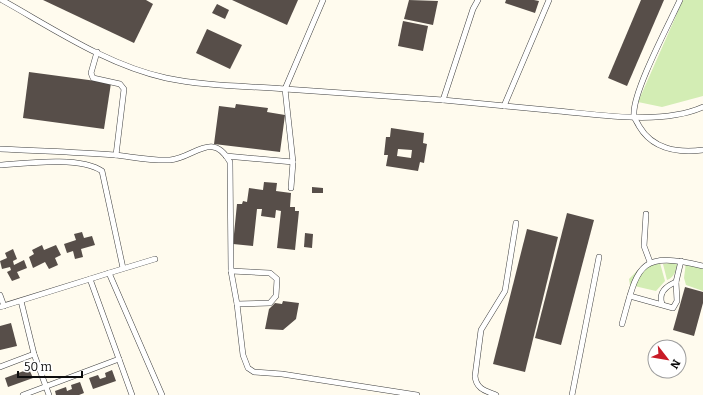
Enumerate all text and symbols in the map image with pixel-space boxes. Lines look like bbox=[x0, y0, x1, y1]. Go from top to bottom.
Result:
north arrow bbox=[647, 339, 687, 379]
scale bar bbox=[18, 353, 82, 379]
text: N bbox=[667, 357, 683, 371]
text: 50 m bbox=[24, 360, 53, 374]

